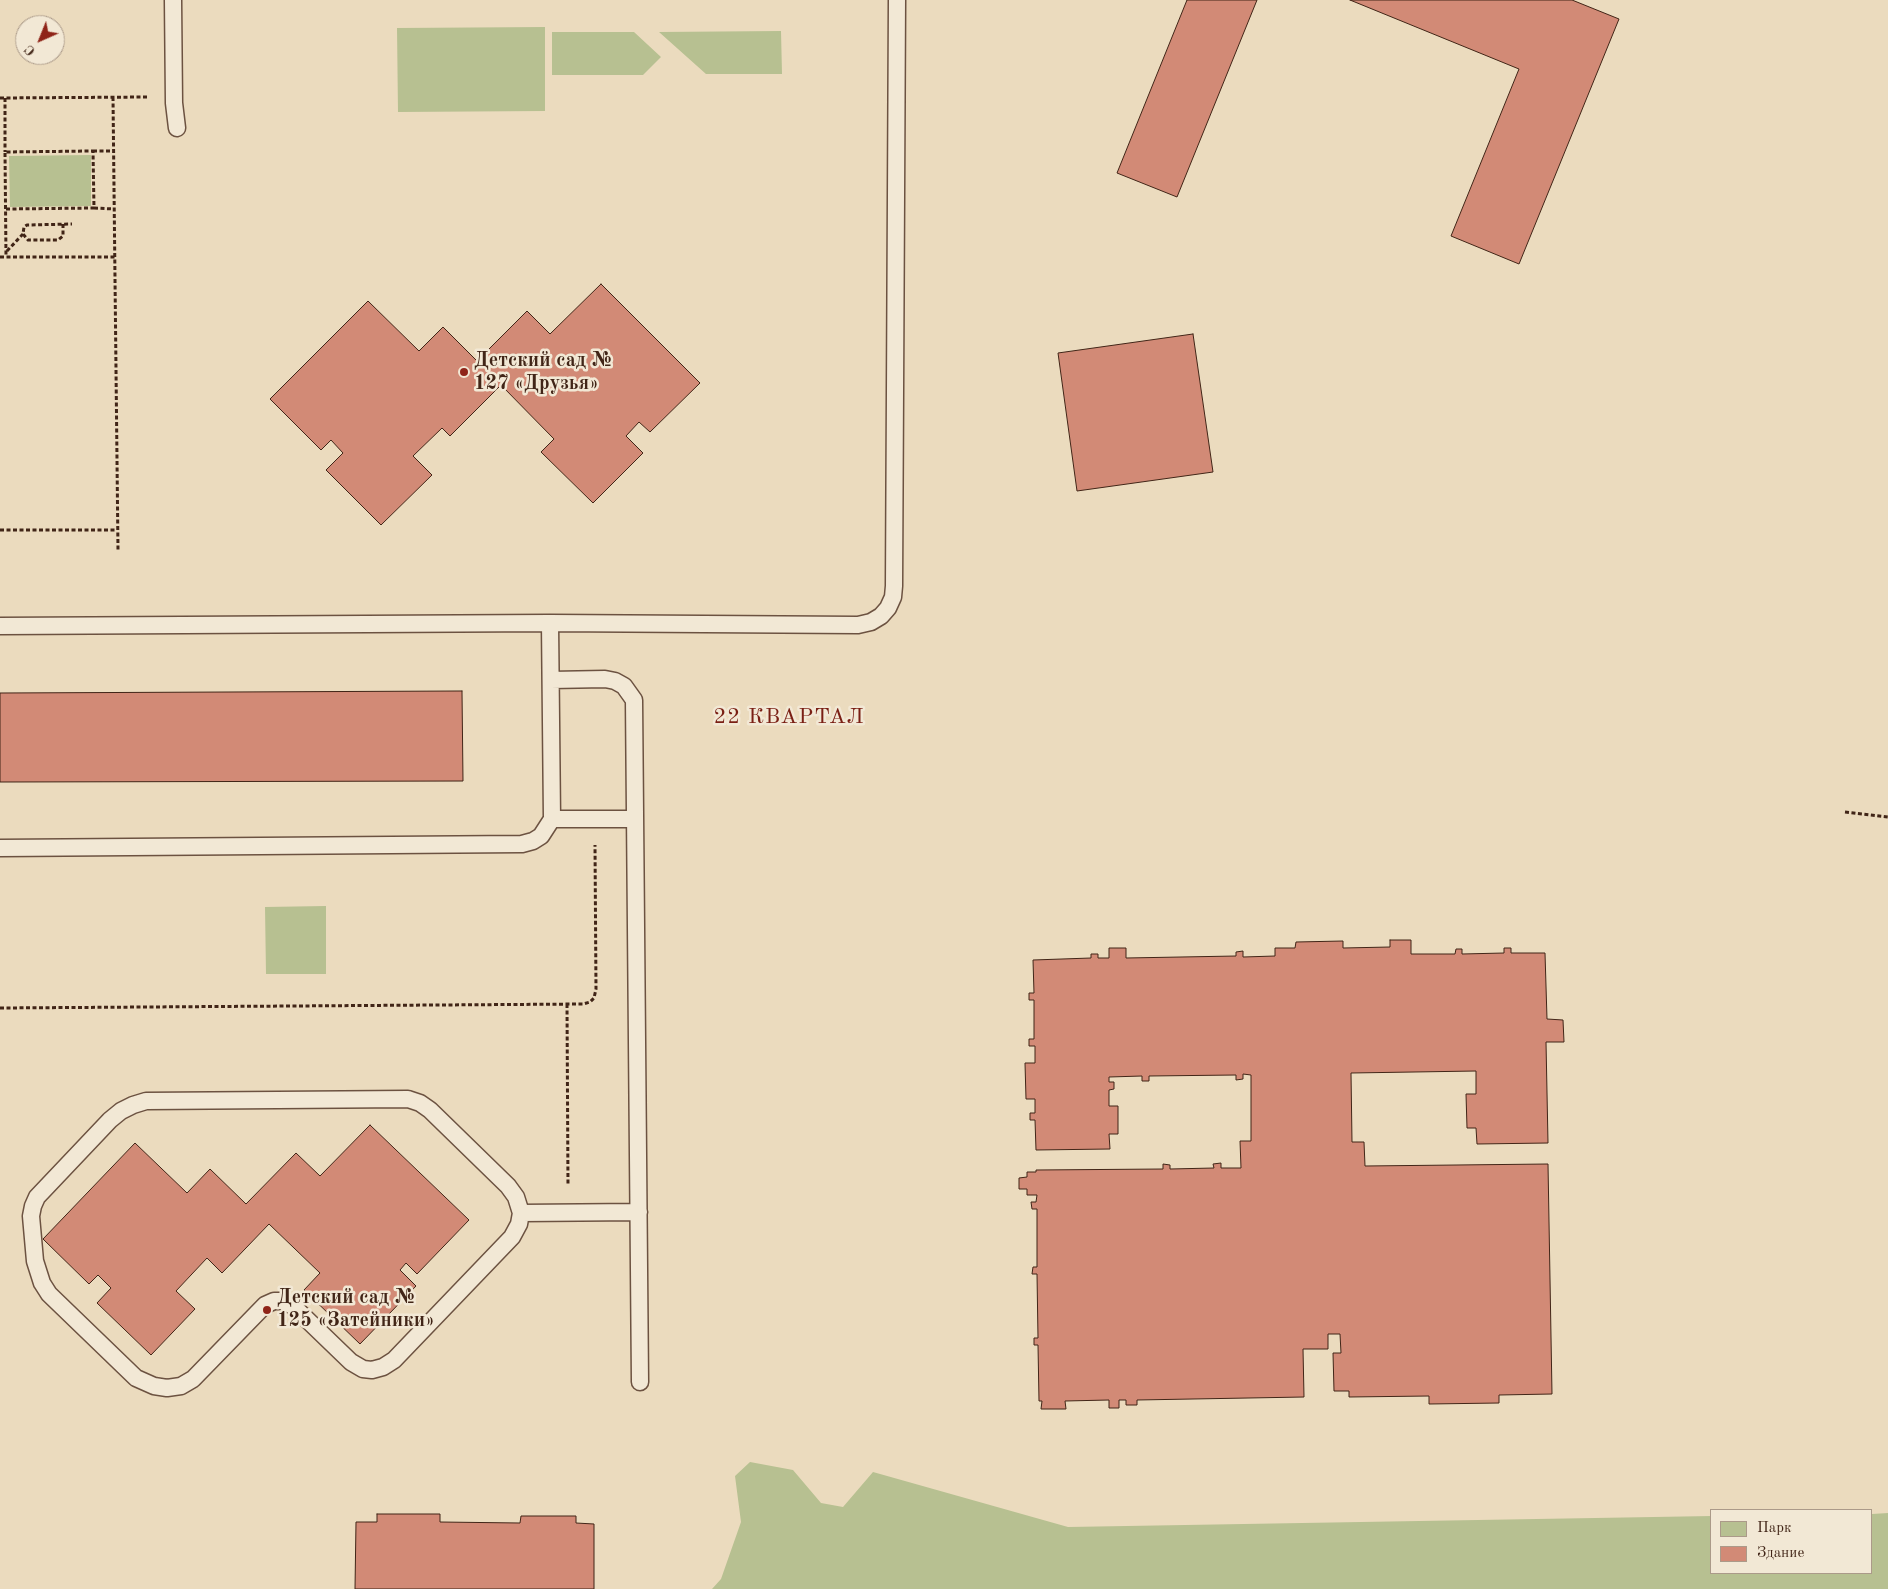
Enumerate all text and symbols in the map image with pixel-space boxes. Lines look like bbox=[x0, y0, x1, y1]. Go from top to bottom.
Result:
north arrow bbox=[15, 15, 65, 65]
text: С bbox=[22, 42, 38, 58]
place label: Детский сад № 127 «Друзья» bbox=[474, 349, 613, 396]
marker: Детский сад № 127 «Друзья» bbox=[458, 366, 470, 378]
district label: 22 КВАРТАЛ bbox=[712, 704, 866, 730]
place label: Детский сад № 125 «Затейники» bbox=[277, 1286, 435, 1333]
marker: Детский сад № 125 «Затейники» bbox=[261, 1304, 273, 1316]
legend bbox=[1710, 1509, 1873, 1574]
text: Парк bbox=[1757, 1521, 1792, 1536]
text: Здание bbox=[1757, 1546, 1804, 1561]

